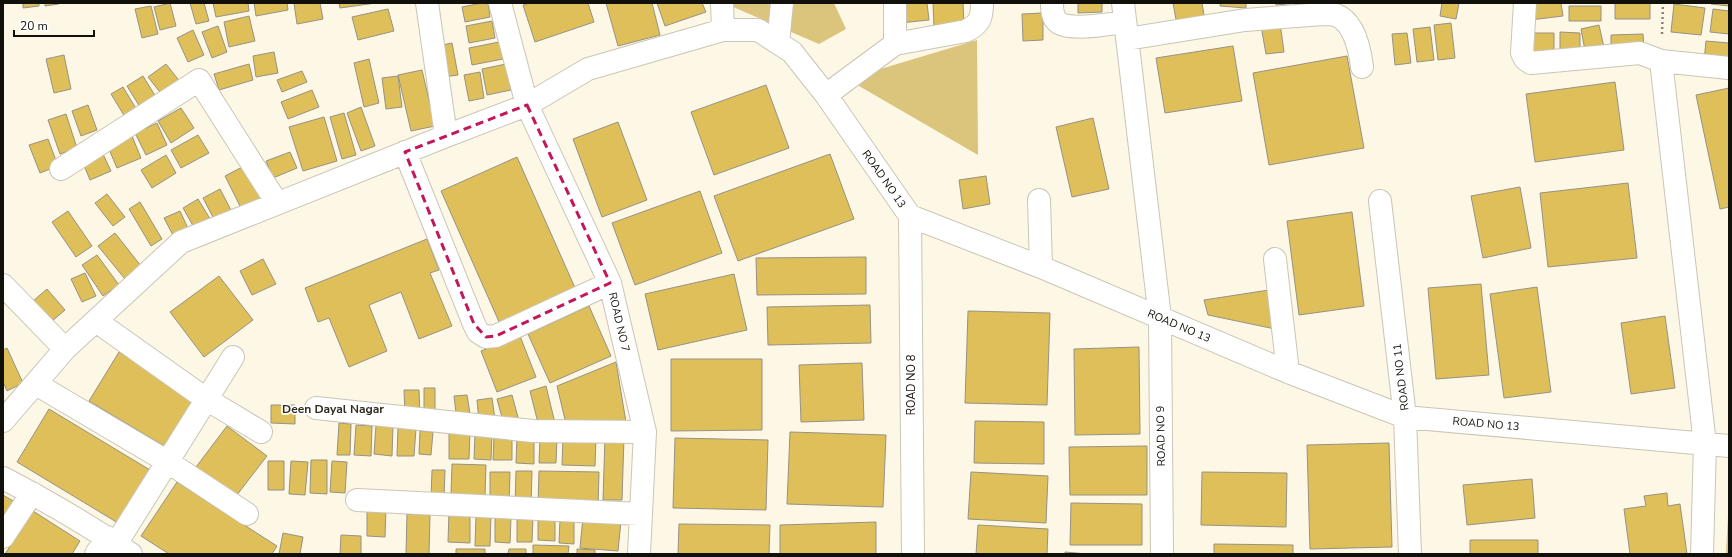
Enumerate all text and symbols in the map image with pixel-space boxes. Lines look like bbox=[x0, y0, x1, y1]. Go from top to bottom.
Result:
scale bar bbox=[14, 12, 94, 38]
text: 20 m bbox=[20, 18, 48, 34]
street label: ROAD NO 13 bbox=[859, 147, 909, 211]
street label: ROAD NO 7 bbox=[605, 291, 633, 353]
street label: ROAD NO 13 bbox=[1145, 306, 1213, 346]
street label: ROAD NO 11 bbox=[1389, 343, 1413, 411]
street label: ROAD NO 8 bbox=[904, 354, 919, 415]
district label: Deen Dayal Nagar bbox=[282, 401, 384, 417]
street label: ROAD NO 9 bbox=[1153, 406, 1169, 466]
street label: ROAD NO 13 bbox=[1452, 414, 1520, 434]

